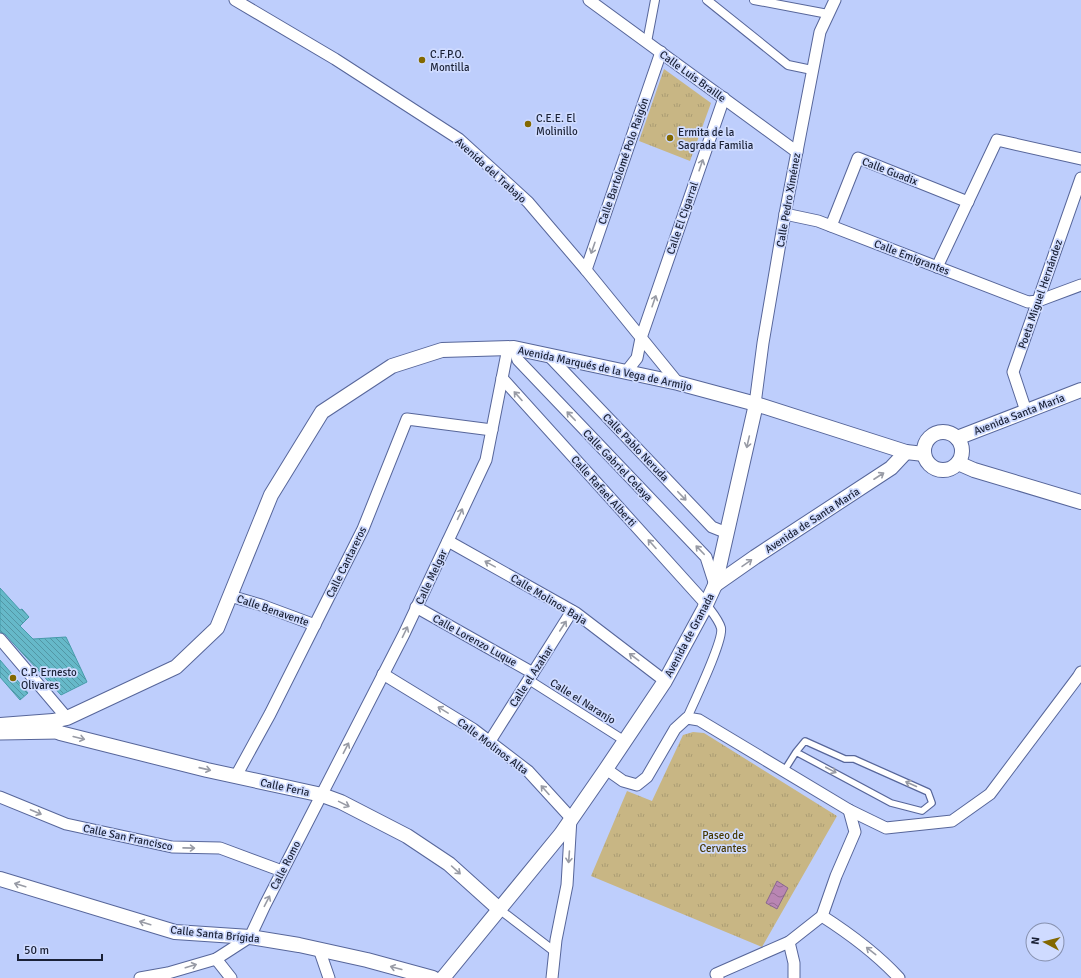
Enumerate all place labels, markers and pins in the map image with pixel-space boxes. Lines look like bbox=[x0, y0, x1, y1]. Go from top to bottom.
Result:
place label: C.F.P.O. Montilla bbox=[430, 48, 470, 74]
marker: C.F.P.O. Montilla bbox=[417, 55, 427, 65]
place label: C.E.E. El Molinillo bbox=[536, 112, 578, 138]
marker: C.E.E. El Molinillo bbox=[523, 119, 533, 129]
place label: Ermita de la Sagrada Familia bbox=[678, 126, 754, 152]
marker: Ermita de la Sagrada Familia bbox=[665, 133, 675, 143]
place label: C.P. Ernesto Olivares bbox=[21, 666, 77, 692]
marker: C.P. Ernesto Olivares bbox=[8, 673, 18, 683]

